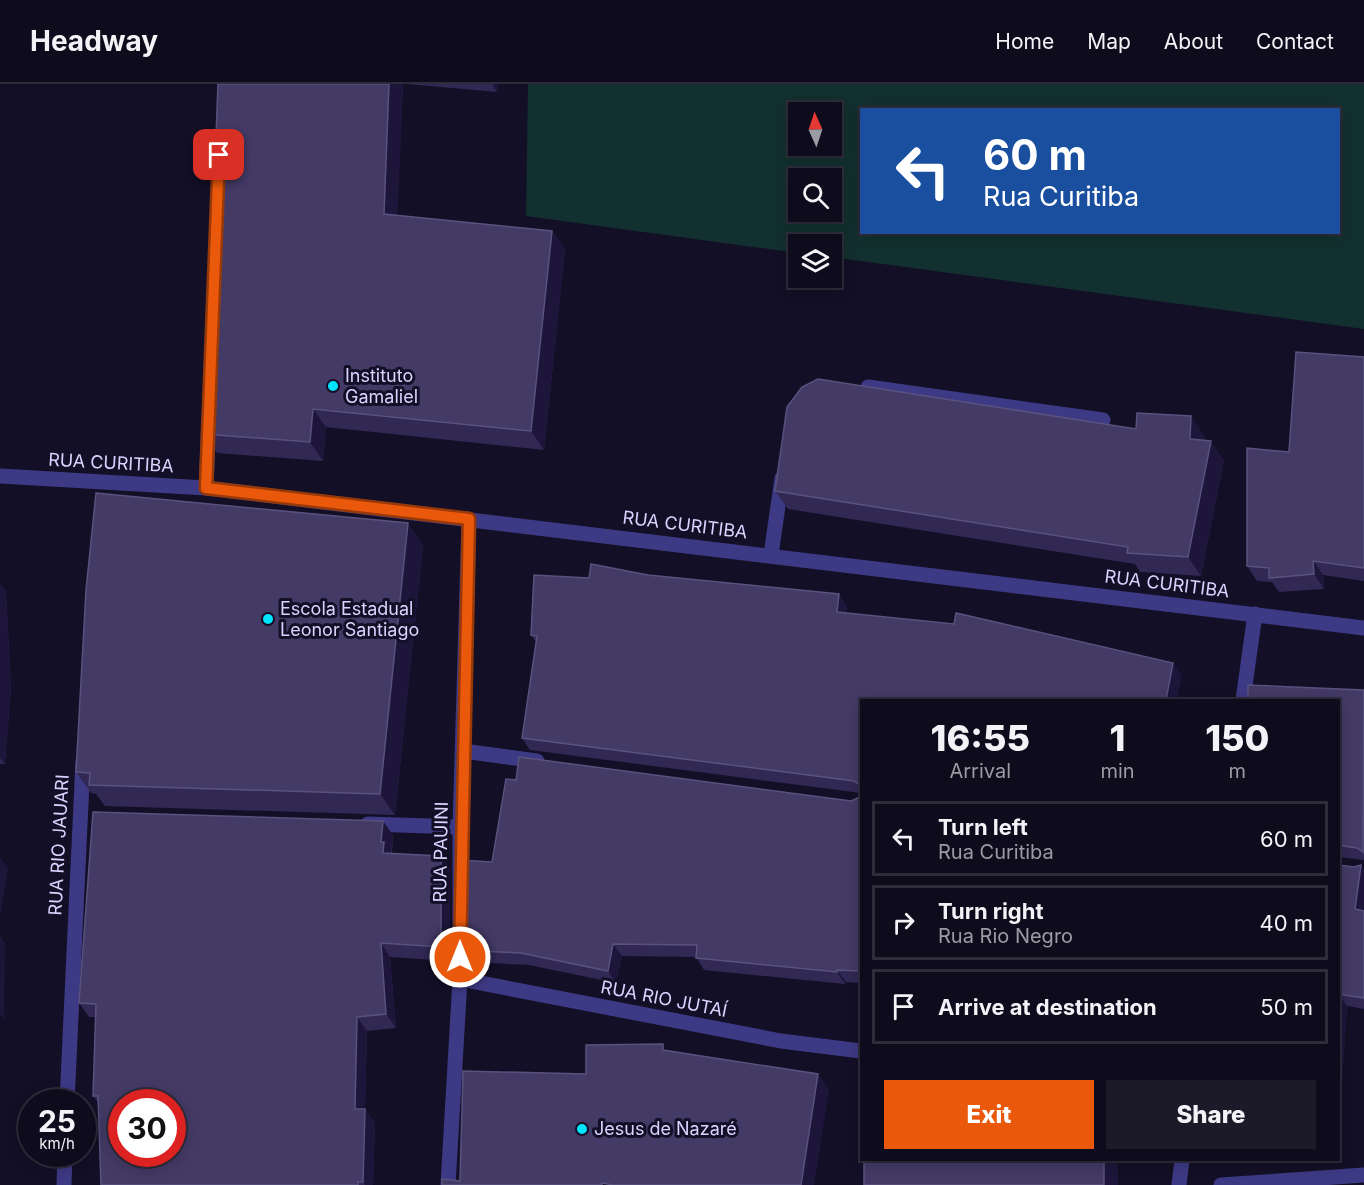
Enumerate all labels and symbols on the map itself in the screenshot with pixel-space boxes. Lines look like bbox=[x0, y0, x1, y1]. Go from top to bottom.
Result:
north arrow bbox=[788, 102, 842, 156]
pin bbox=[193, 129, 244, 180]
place label: Instituto Gamaliel bbox=[345, 365, 418, 407]
marker: Instituto Gamaliel bbox=[326, 379, 340, 393]
street label: RUA CURITIBA bbox=[48, 449, 174, 476]
street label: RUA CURITIBA bbox=[621, 506, 749, 543]
street label: RUA CURITIBA bbox=[1103, 565, 1231, 602]
place label: Escola Estadual Leonor Santiago bbox=[280, 598, 419, 640]
marker: Escola Estadual Leonor Santiago bbox=[261, 612, 275, 626]
street label: RUA RIO JAUARI bbox=[44, 774, 73, 916]
street label: RUA PAUINI bbox=[429, 801, 452, 903]
position arrow bbox=[428, 925, 492, 989]
street label: RUA RIO JUTAÍ bbox=[599, 975, 729, 1021]
speed limit sign: 30 bbox=[108, 1089, 186, 1167]
place label: Jesus de Nazaré bbox=[594, 1118, 737, 1139]
marker: Jesus de Nazaré bbox=[575, 1122, 589, 1136]

